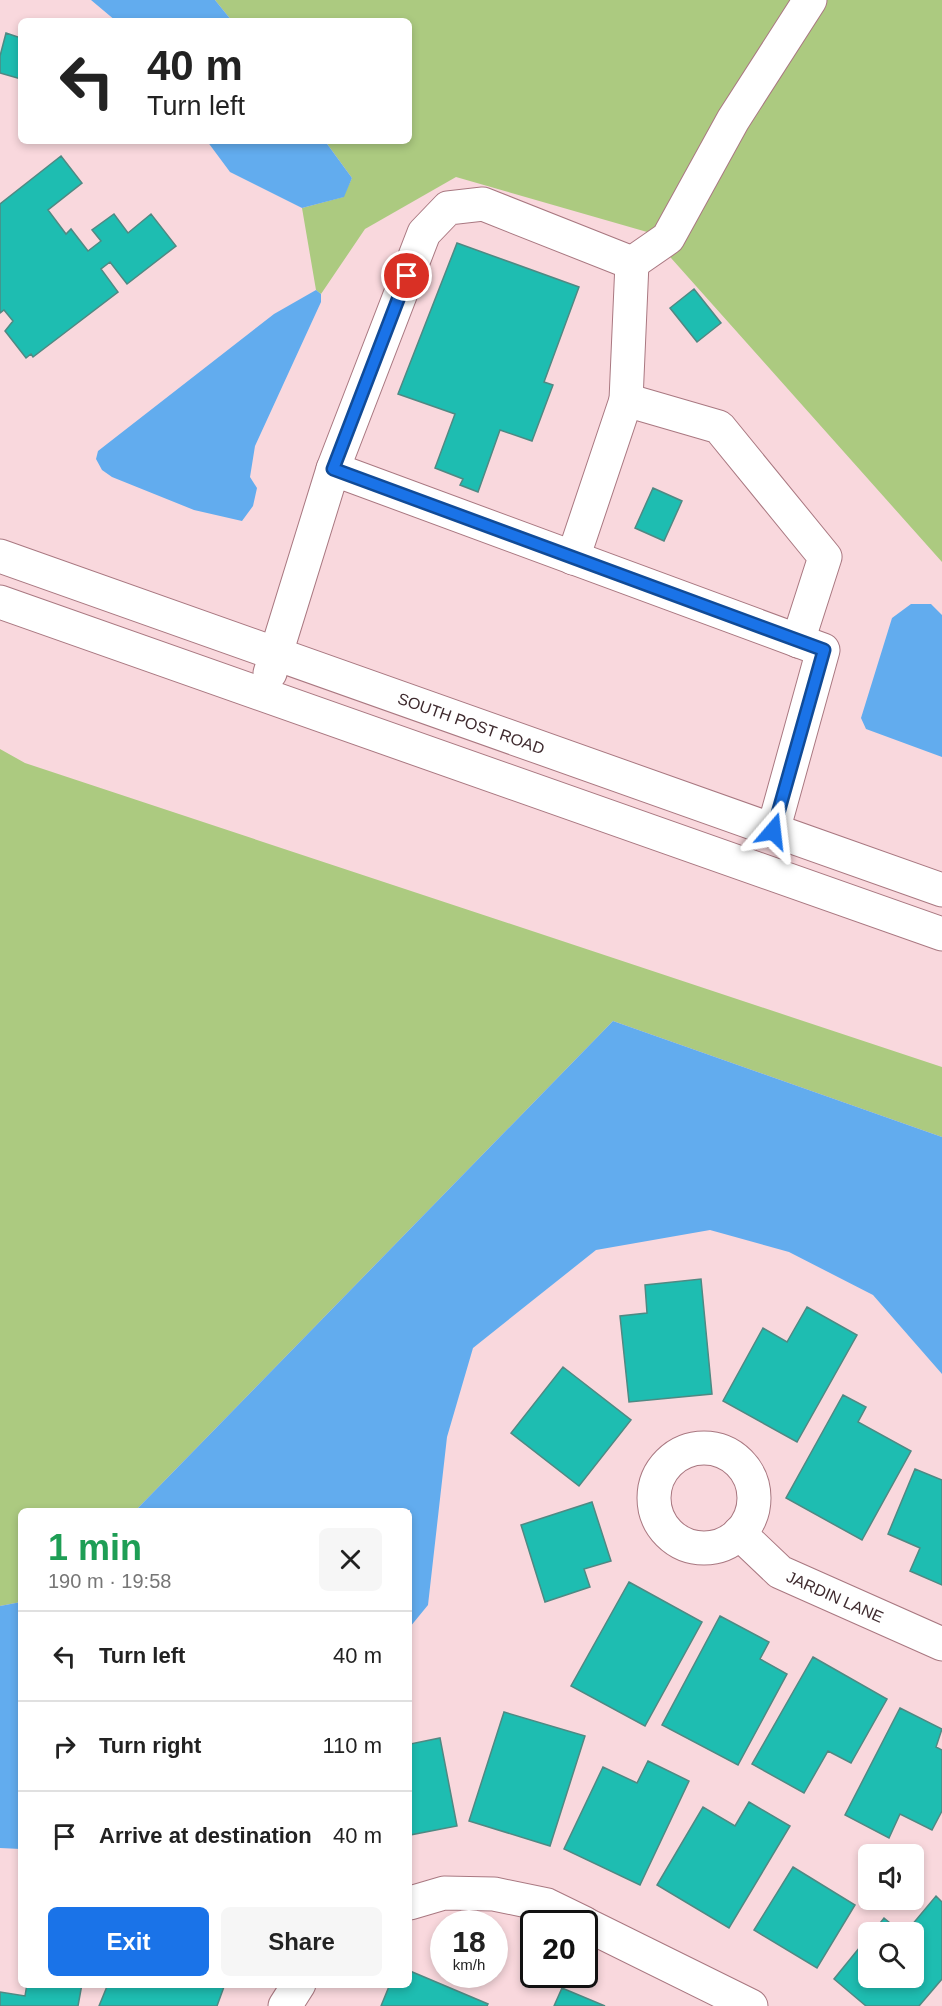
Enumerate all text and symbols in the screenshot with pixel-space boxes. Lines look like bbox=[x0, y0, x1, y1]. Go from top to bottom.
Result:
icon: left bbox=[48, 42, 126, 120]
text: 40 m bbox=[147, 42, 243, 89]
text: Turn left bbox=[147, 91, 245, 121]
pin bbox=[381, 250, 432, 301]
icon: arrive bbox=[390, 259, 423, 292]
street label: SOUTH POST ROAD bbox=[395, 690, 547, 757]
position arrow bbox=[741, 799, 805, 863]
text: 1 min bbox=[48, 1527, 142, 1568]
button: close bbox=[319, 1528, 382, 1591]
street label: JARDIN LANE bbox=[784, 1568, 886, 1626]
text: 190 m · 19:58 bbox=[48, 1570, 171, 1592]
icon: left bbox=[48, 1640, 81, 1673]
text: Turn left bbox=[99, 1643, 185, 1668]
text: 40 m bbox=[333, 1643, 382, 1668]
icon: right bbox=[48, 1730, 81, 1763]
text: Turn right bbox=[99, 1733, 201, 1758]
text: 110 m bbox=[322, 1733, 382, 1758]
icon: arrive bbox=[48, 1820, 81, 1853]
text: Arrive at destination bbox=[99, 1823, 312, 1848]
text: 40 m bbox=[333, 1823, 382, 1848]
map controls bbox=[858, 1844, 924, 1988]
button: sound bbox=[858, 1844, 924, 1910]
button: Exit bbox=[48, 1907, 209, 1976]
button: Share bbox=[221, 1907, 382, 1976]
speed limit sign: 20 bbox=[520, 1910, 598, 1988]
button: search bbox=[858, 1922, 924, 1988]
text: 18 bbox=[452, 1925, 486, 1958]
text: km/h bbox=[453, 1956, 485, 1973]

